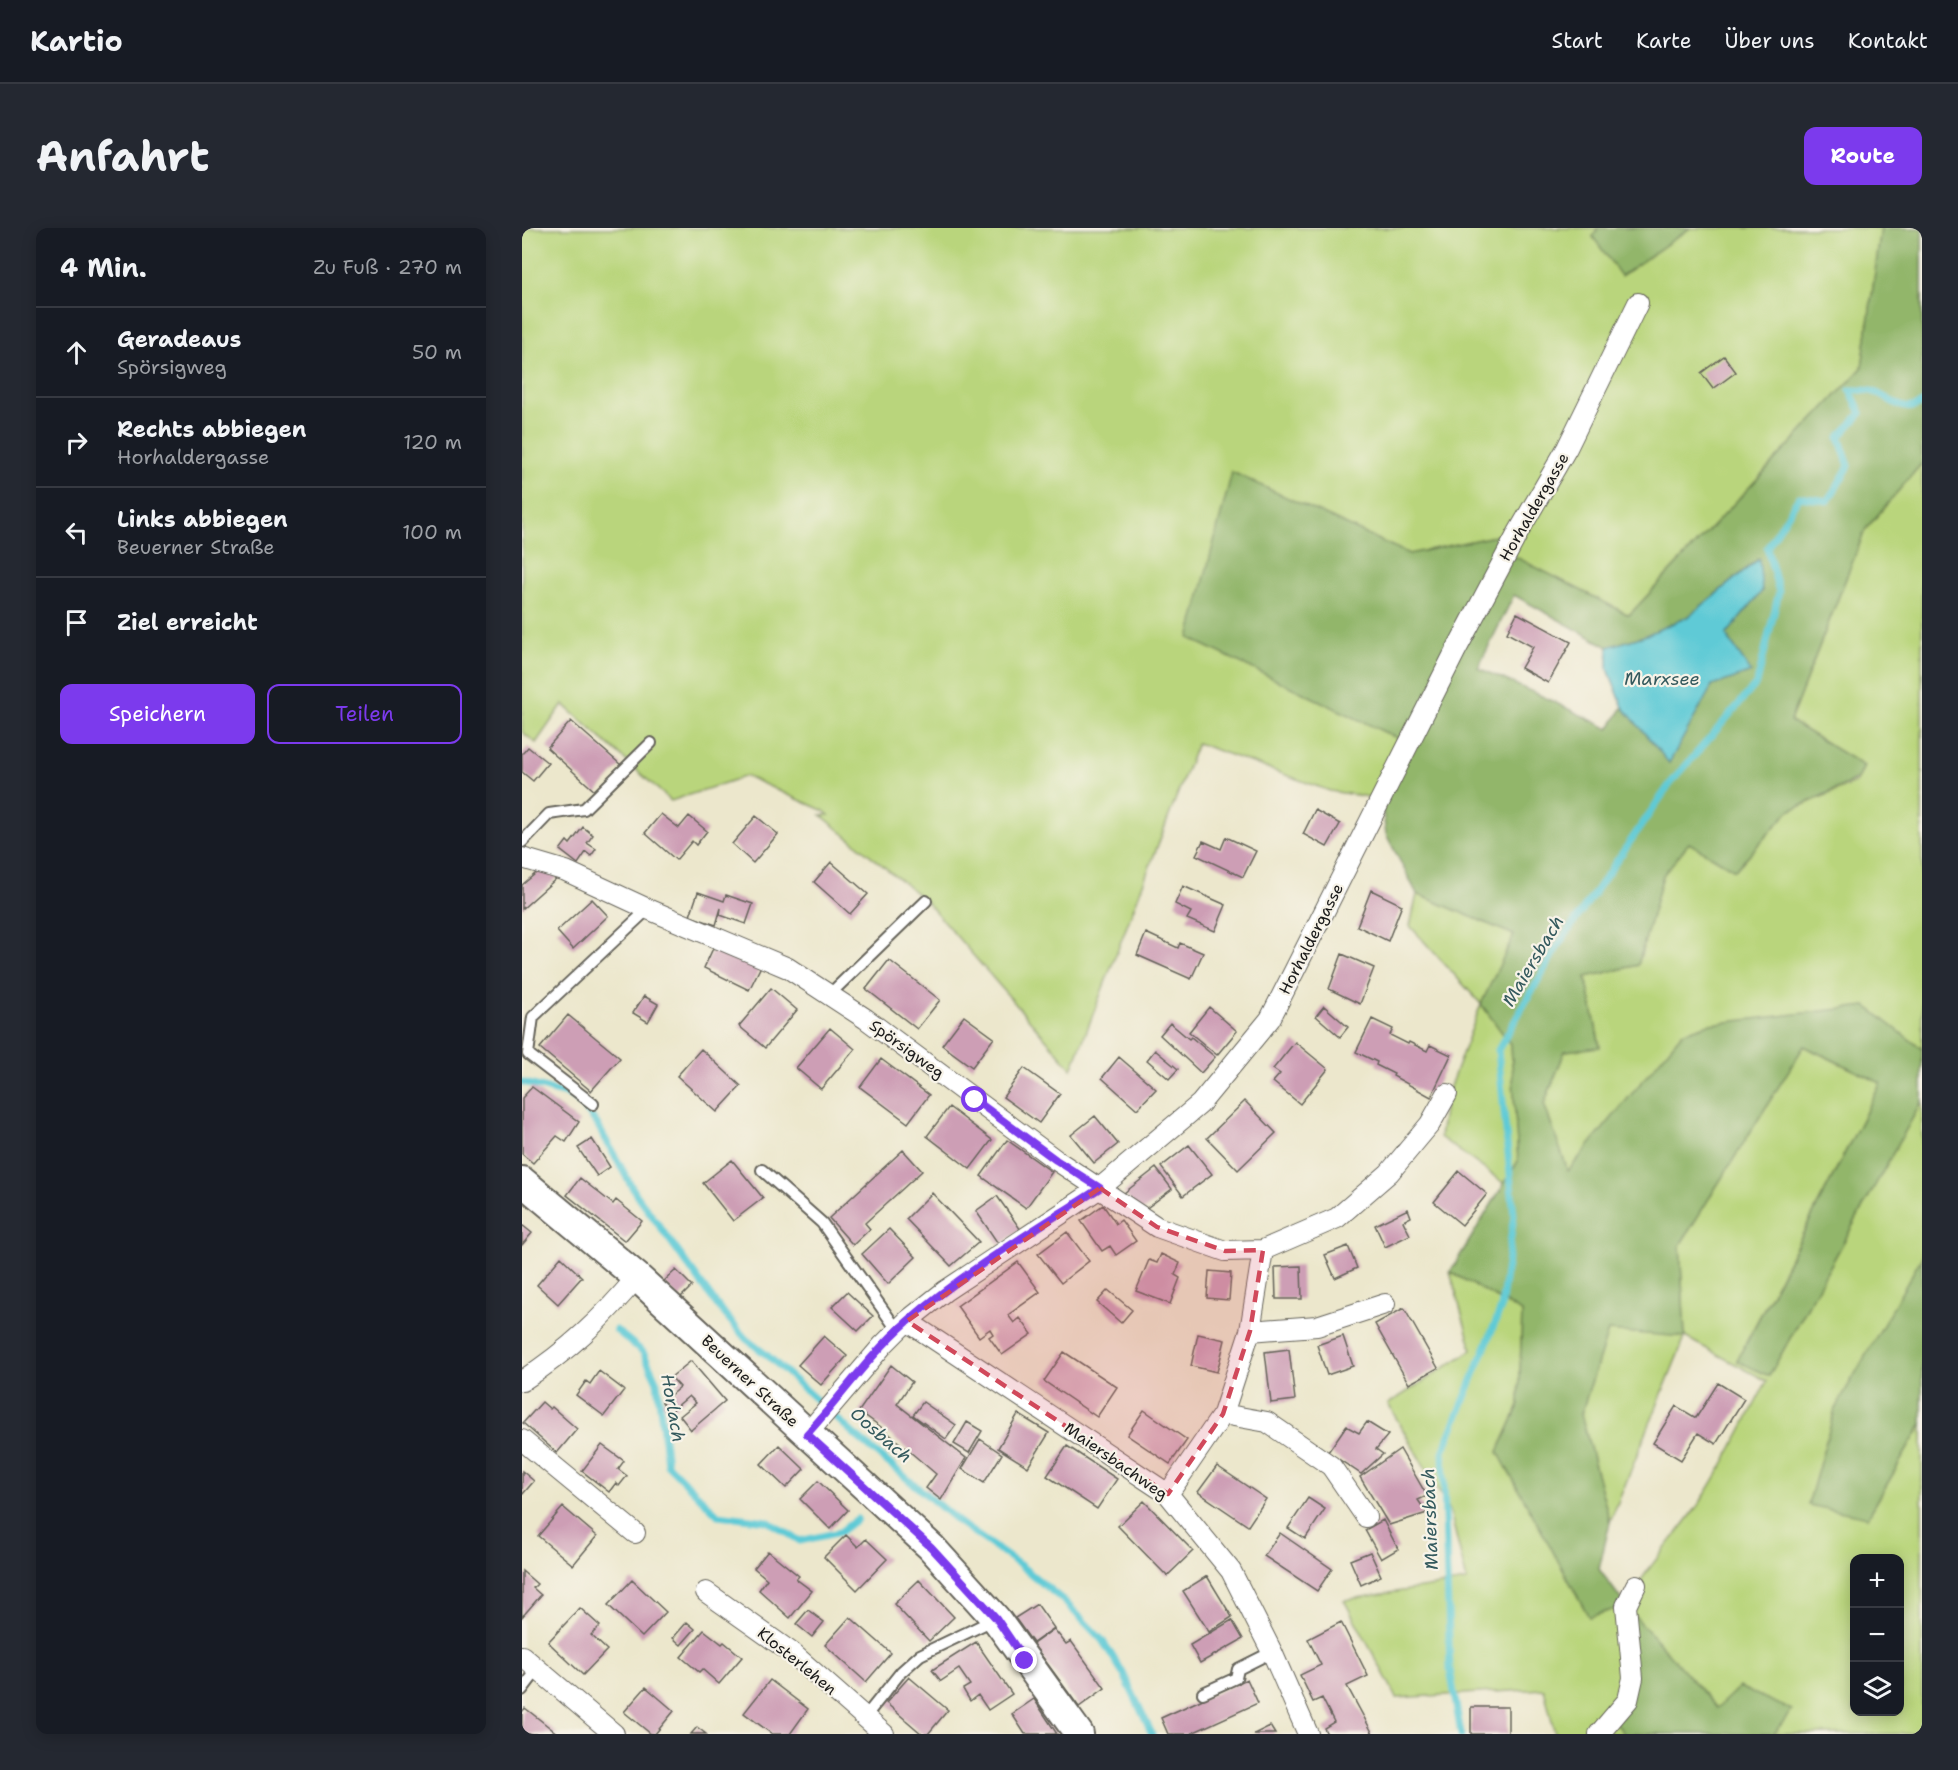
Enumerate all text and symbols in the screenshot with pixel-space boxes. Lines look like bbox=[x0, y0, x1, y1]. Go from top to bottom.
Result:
text: Kartio bbox=[30, 22, 123, 60]
text: Start bbox=[1552, 27, 1603, 55]
text: Karte bbox=[1636, 27, 1692, 55]
text: Über uns bbox=[1725, 27, 1815, 55]
text: Kontakt bbox=[1848, 27, 1928, 55]
button: Route bbox=[1804, 127, 1922, 185]
text: Anfahrt bbox=[36, 128, 209, 184]
text: 4 Min. bbox=[60, 250, 147, 285]
text: Zu Fuß · 270 m bbox=[313, 254, 462, 280]
text: Geradeaus bbox=[117, 325, 241, 354]
icon: ahead bbox=[60, 336, 93, 369]
text: 50 m bbox=[412, 339, 462, 365]
text: Spörsigweg bbox=[117, 354, 227, 380]
text: Rechts abbiegen bbox=[117, 415, 306, 444]
icon: right bbox=[60, 426, 93, 459]
text: 120 m bbox=[403, 429, 462, 455]
text: Horhaldergasse bbox=[117, 444, 269, 470]
street label: Horhaldergasse bbox=[1494, 449, 1574, 565]
text: Links abbiegen bbox=[117, 505, 288, 534]
icon: left bbox=[60, 516, 93, 549]
text: 100 m bbox=[402, 519, 462, 545]
text: Beuerner Straße bbox=[117, 534, 275, 560]
icon: arrive bbox=[60, 606, 93, 639]
text: Ziel erreicht bbox=[117, 608, 258, 637]
water label: Marxsee bbox=[1624, 667, 1700, 691]
button: Speichern bbox=[60, 684, 255, 744]
button: Teilen bbox=[267, 684, 462, 744]
street label: Horhaldergasse bbox=[1274, 880, 1348, 998]
water label: Maiersbach bbox=[1496, 911, 1570, 1011]
street label: Spörsigweg bbox=[865, 1015, 949, 1083]
route start bbox=[961, 1086, 987, 1112]
street label: Beuerner Straße bbox=[697, 1330, 803, 1432]
water label: Horlach bbox=[655, 1372, 691, 1444]
water label: Oosbach bbox=[845, 1402, 917, 1468]
street label: Maiersbachweg bbox=[1060, 1417, 1172, 1505]
water label: Maiersbach bbox=[1416, 1468, 1444, 1570]
map controls bbox=[1850, 1554, 1904, 1716]
button: + bbox=[1850, 1554, 1904, 1608]
button: − bbox=[1850, 1608, 1904, 1662]
street label: Klosterlehen bbox=[753, 1623, 841, 1700]
route end bbox=[1011, 1647, 1037, 1673]
button: layers bbox=[1850, 1662, 1904, 1716]

